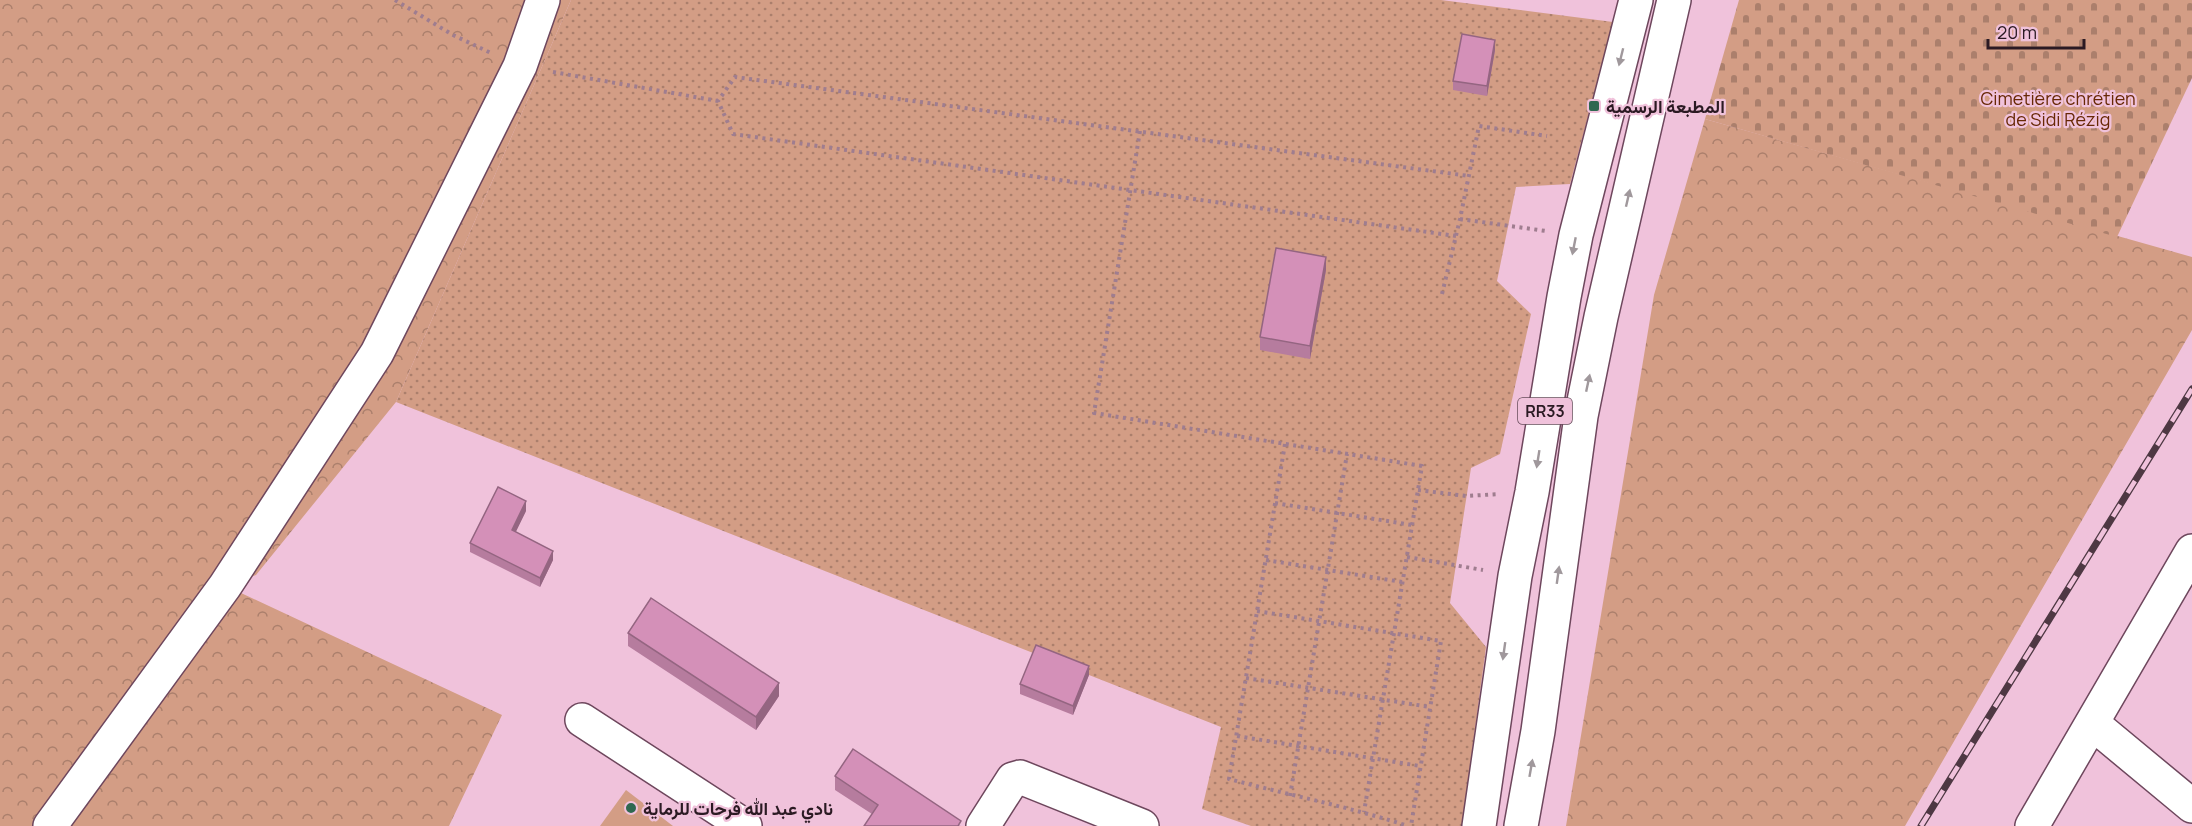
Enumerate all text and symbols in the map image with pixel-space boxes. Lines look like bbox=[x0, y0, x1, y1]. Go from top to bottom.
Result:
scale bar bbox=[1988, 12, 2084, 50]
text: 20 m bbox=[1997, 20, 2037, 44]
one-way arrow bbox=[1616, 48, 1626, 66]
park label: Cimetière chrétien de Sidi Rézig bbox=[1980, 86, 2136, 131]
place label: المطبعة الرسمية bbox=[1606, 94, 1725, 118]
marker: المطبعة الرسمية bbox=[1587, 99, 1601, 113]
one-way arrow bbox=[1623, 189, 1633, 208]
one-way arrow bbox=[1569, 237, 1578, 256]
one-way arrow bbox=[1583, 373, 1593, 392]
road number: RR33 bbox=[1518, 398, 1572, 424]
one-way arrow bbox=[1533, 449, 1542, 468]
one-way arrow bbox=[1553, 566, 1562, 585]
one-way arrow bbox=[1500, 641, 1509, 660]
one-way arrow bbox=[1527, 759, 1536, 778]
place label: نادي عبد الله فرحات للرماية bbox=[643, 796, 833, 824]
marker: نادي عبد الله فرحات للرماية bbox=[624, 801, 638, 815]

